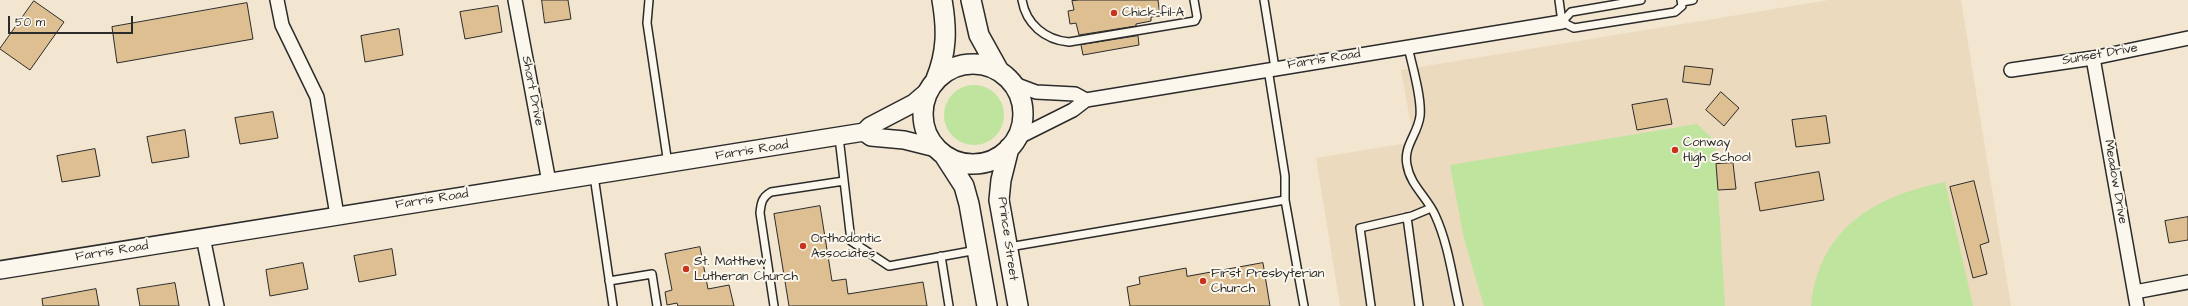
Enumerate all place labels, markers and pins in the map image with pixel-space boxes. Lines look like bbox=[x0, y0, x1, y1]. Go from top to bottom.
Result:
place label: Chick-fil-A bbox=[1122, 5, 1184, 21]
marker: Chick-fil-A bbox=[1109, 8, 1119, 18]
place label: Conway High School bbox=[1683, 135, 1751, 166]
marker: Conway High School bbox=[1670, 145, 1680, 155]
place label: Orthodontic Associates bbox=[811, 231, 882, 262]
marker: Orthodontic Associates bbox=[798, 241, 808, 251]
place label: St. Matthew Lutheran Church bbox=[694, 254, 798, 285]
marker: St. Matthew Lutheran Church bbox=[681, 264, 691, 274]
place label: First Presbyterian Church bbox=[1211, 266, 1324, 297]
marker: First Presbyterian Church bbox=[1198, 276, 1208, 286]

